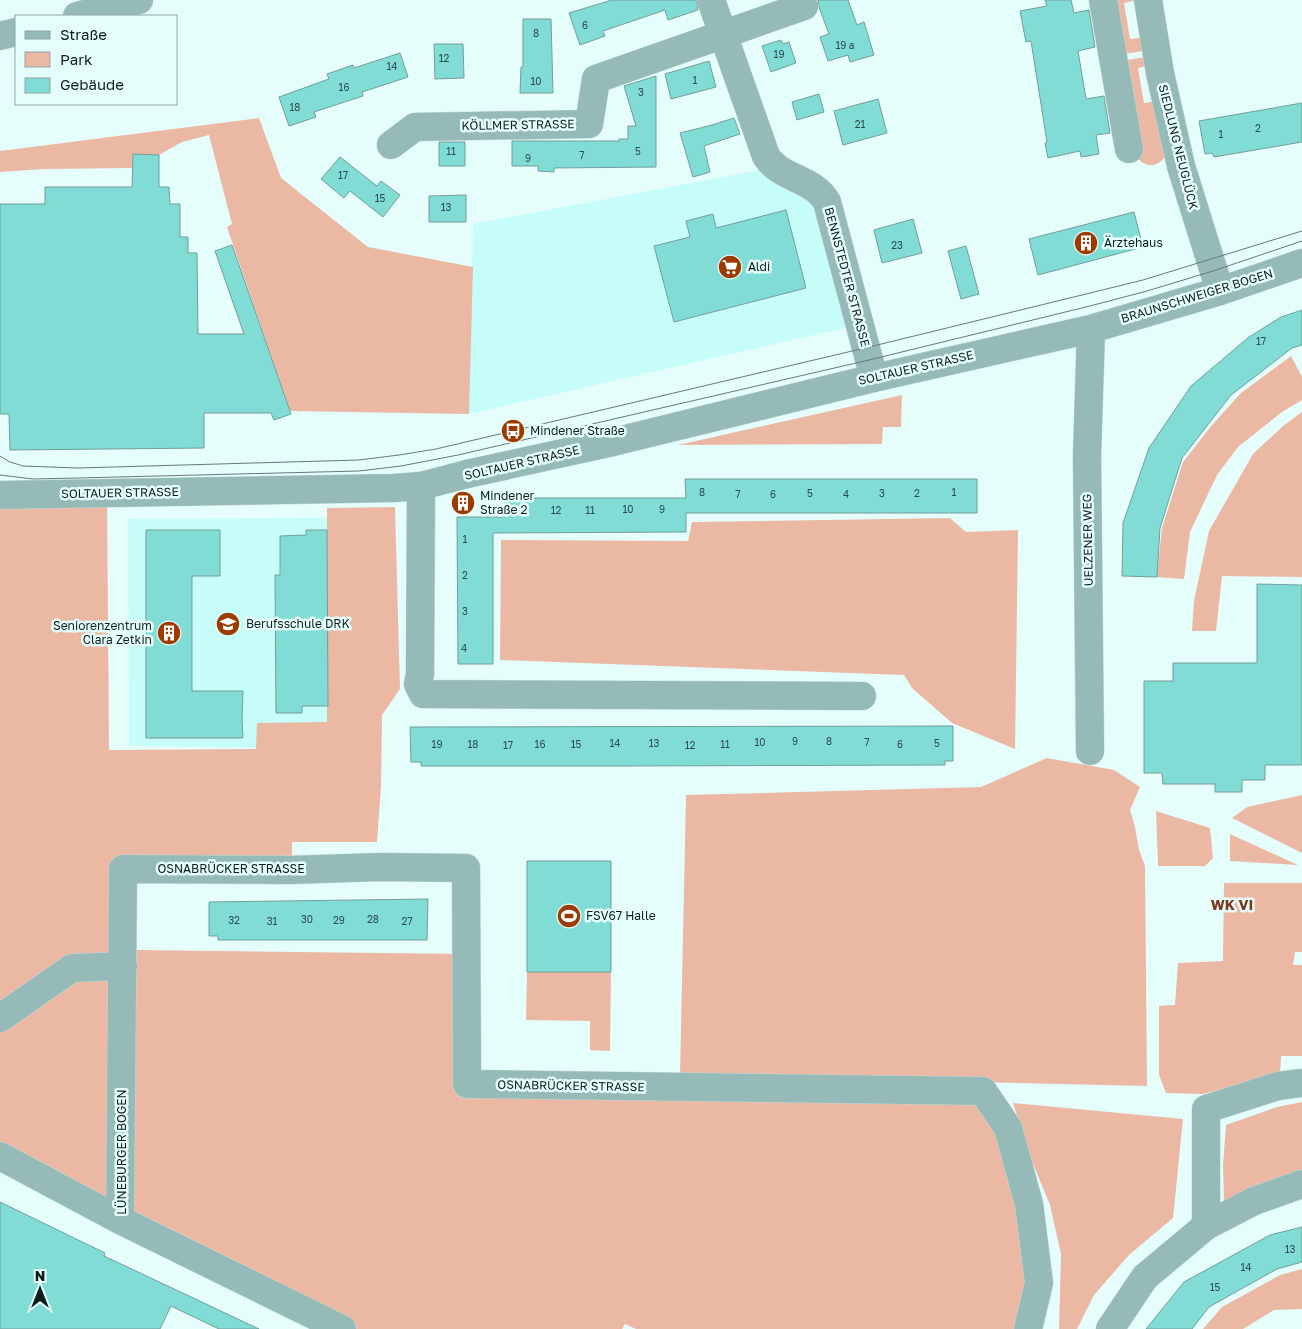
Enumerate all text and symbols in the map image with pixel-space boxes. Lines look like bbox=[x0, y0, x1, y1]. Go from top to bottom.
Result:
legend bbox=[15, 15, 178, 105]
house number: 6 bbox=[582, 19, 588, 31]
text: Straße bbox=[60, 25, 107, 43]
house number: 8 bbox=[533, 27, 539, 39]
house number: 19 a bbox=[835, 39, 855, 51]
house number: 19 bbox=[774, 48, 784, 60]
text: Park bbox=[60, 50, 93, 68]
house number: 12 bbox=[439, 52, 450, 64]
house number: 14 bbox=[387, 60, 397, 72]
house number: 1 bbox=[693, 74, 698, 86]
text: Gebäude bbox=[60, 75, 124, 93]
house number: 10 bbox=[530, 75, 542, 87]
house number: 16 bbox=[339, 81, 349, 93]
street label: SIEDLUNG NEUGLÜCK bbox=[1156, 83, 1201, 211]
house number: 3 bbox=[638, 86, 644, 98]
house number: 18 bbox=[290, 101, 300, 113]
street label: KÖLLMER STRASSE bbox=[461, 116, 575, 133]
house number: 21 bbox=[855, 118, 865, 130]
house number: 2 bbox=[1255, 122, 1261, 134]
house number: 1 bbox=[1219, 128, 1224, 140]
house number: 11 bbox=[446, 145, 456, 157]
house number: 5 bbox=[635, 145, 641, 157]
house number: 7 bbox=[579, 149, 585, 161]
house number: 9 bbox=[525, 152, 531, 164]
house number: 17 bbox=[338, 169, 348, 181]
house number: 15 bbox=[375, 192, 386, 204]
house number: 13 bbox=[441, 201, 451, 213]
street label: BENNSTEDTER STRASSE bbox=[822, 205, 873, 348]
building icon: Ärztehaus bbox=[1073, 230, 1099, 256]
place label: Ärztehaus bbox=[1104, 235, 1163, 250]
house number: 23 bbox=[891, 239, 903, 251]
supermarket icon: Aldi bbox=[717, 254, 743, 280]
place label: Aldi bbox=[748, 259, 770, 274]
street label: BRAUNSCHWEIGER BOGEN bbox=[1119, 265, 1275, 326]
house number: 17 bbox=[1256, 335, 1266, 347]
street label: SOLTAUER STRASSE bbox=[857, 347, 975, 388]
bus stop icon: Mindener Straße bbox=[500, 418, 526, 444]
place label: Mindener Straße bbox=[530, 423, 625, 438]
street label: SOLTAUER STRASSE bbox=[463, 442, 581, 483]
street label: SOLTAUER STRASSE bbox=[61, 484, 179, 501]
house number: 8 bbox=[699, 486, 705, 498]
house number: 1 bbox=[952, 486, 957, 498]
house number: 5 bbox=[807, 487, 813, 499]
house number: 3 bbox=[879, 487, 885, 499]
house number: 2 bbox=[914, 487, 920, 499]
place label: Mindener Straße 2 bbox=[480, 488, 535, 517]
house number: 7 bbox=[735, 488, 741, 500]
house number: 6 bbox=[770, 488, 776, 500]
house number: 4 bbox=[843, 488, 849, 500]
building icon: Mindener Straße 2 bbox=[450, 490, 476, 516]
street label: UELZENER WEG bbox=[1079, 494, 1096, 586]
house number: 10 bbox=[622, 503, 634, 515]
house number: 9 bbox=[659, 503, 665, 515]
house number: 12 bbox=[551, 504, 562, 516]
house number: 11 bbox=[585, 504, 595, 516]
house number: 1 bbox=[463, 533, 468, 545]
house number: 2 bbox=[462, 569, 468, 581]
house number: 3 bbox=[462, 605, 468, 617]
school or university icon: Berufsschule DRK bbox=[215, 611, 241, 637]
place label: Berufsschule DRK bbox=[246, 616, 350, 631]
place label: Seniorenzentrum Clara Zetkin bbox=[53, 618, 152, 647]
building icon: Seniorenzentrum Clara Zetkin bbox=[156, 620, 182, 646]
house number: 4 bbox=[461, 642, 467, 654]
house number: 9 bbox=[792, 735, 798, 747]
house number: 8 bbox=[826, 735, 832, 747]
house number: 10 bbox=[754, 736, 766, 748]
house number: 7 bbox=[864, 736, 870, 748]
house number: 14 bbox=[610, 737, 620, 749]
house number: 13 bbox=[649, 737, 659, 749]
house number: 5 bbox=[934, 737, 940, 749]
house number: 19 bbox=[432, 738, 442, 750]
house number: 18 bbox=[468, 738, 478, 750]
house number: 16 bbox=[535, 738, 545, 750]
house number: 15 bbox=[571, 738, 582, 750]
house number: 11 bbox=[720, 738, 730, 750]
house number: 6 bbox=[897, 738, 903, 750]
house number: 17 bbox=[503, 739, 513, 751]
house number: 12 bbox=[685, 739, 696, 751]
street label: OSNABRÜCKER STRASSE bbox=[157, 861, 305, 876]
district label: WK VI bbox=[1211, 896, 1253, 913]
sports icon: FSV67 Halle bbox=[556, 903, 582, 929]
place label: FSV67 Halle bbox=[586, 908, 656, 923]
house number: 30 bbox=[301, 913, 313, 925]
house number: 28 bbox=[367, 913, 379, 925]
house number: 32 bbox=[228, 914, 240, 926]
house number: 29 bbox=[333, 914, 345, 926]
house number: 31 bbox=[267, 915, 277, 927]
house number: 27 bbox=[401, 915, 413, 927]
street label: OSNABRÜCKER STRASSE bbox=[497, 1077, 645, 1094]
street label: LÜNEBURGER BOGEN bbox=[114, 1089, 129, 1215]
house number: 13 bbox=[1285, 1243, 1295, 1255]
house number: 14 bbox=[1241, 1261, 1251, 1273]
north arrow bbox=[15, 1264, 65, 1314]
text: N bbox=[35, 1267, 45, 1284]
house number: 15 bbox=[1210, 1281, 1221, 1293]

